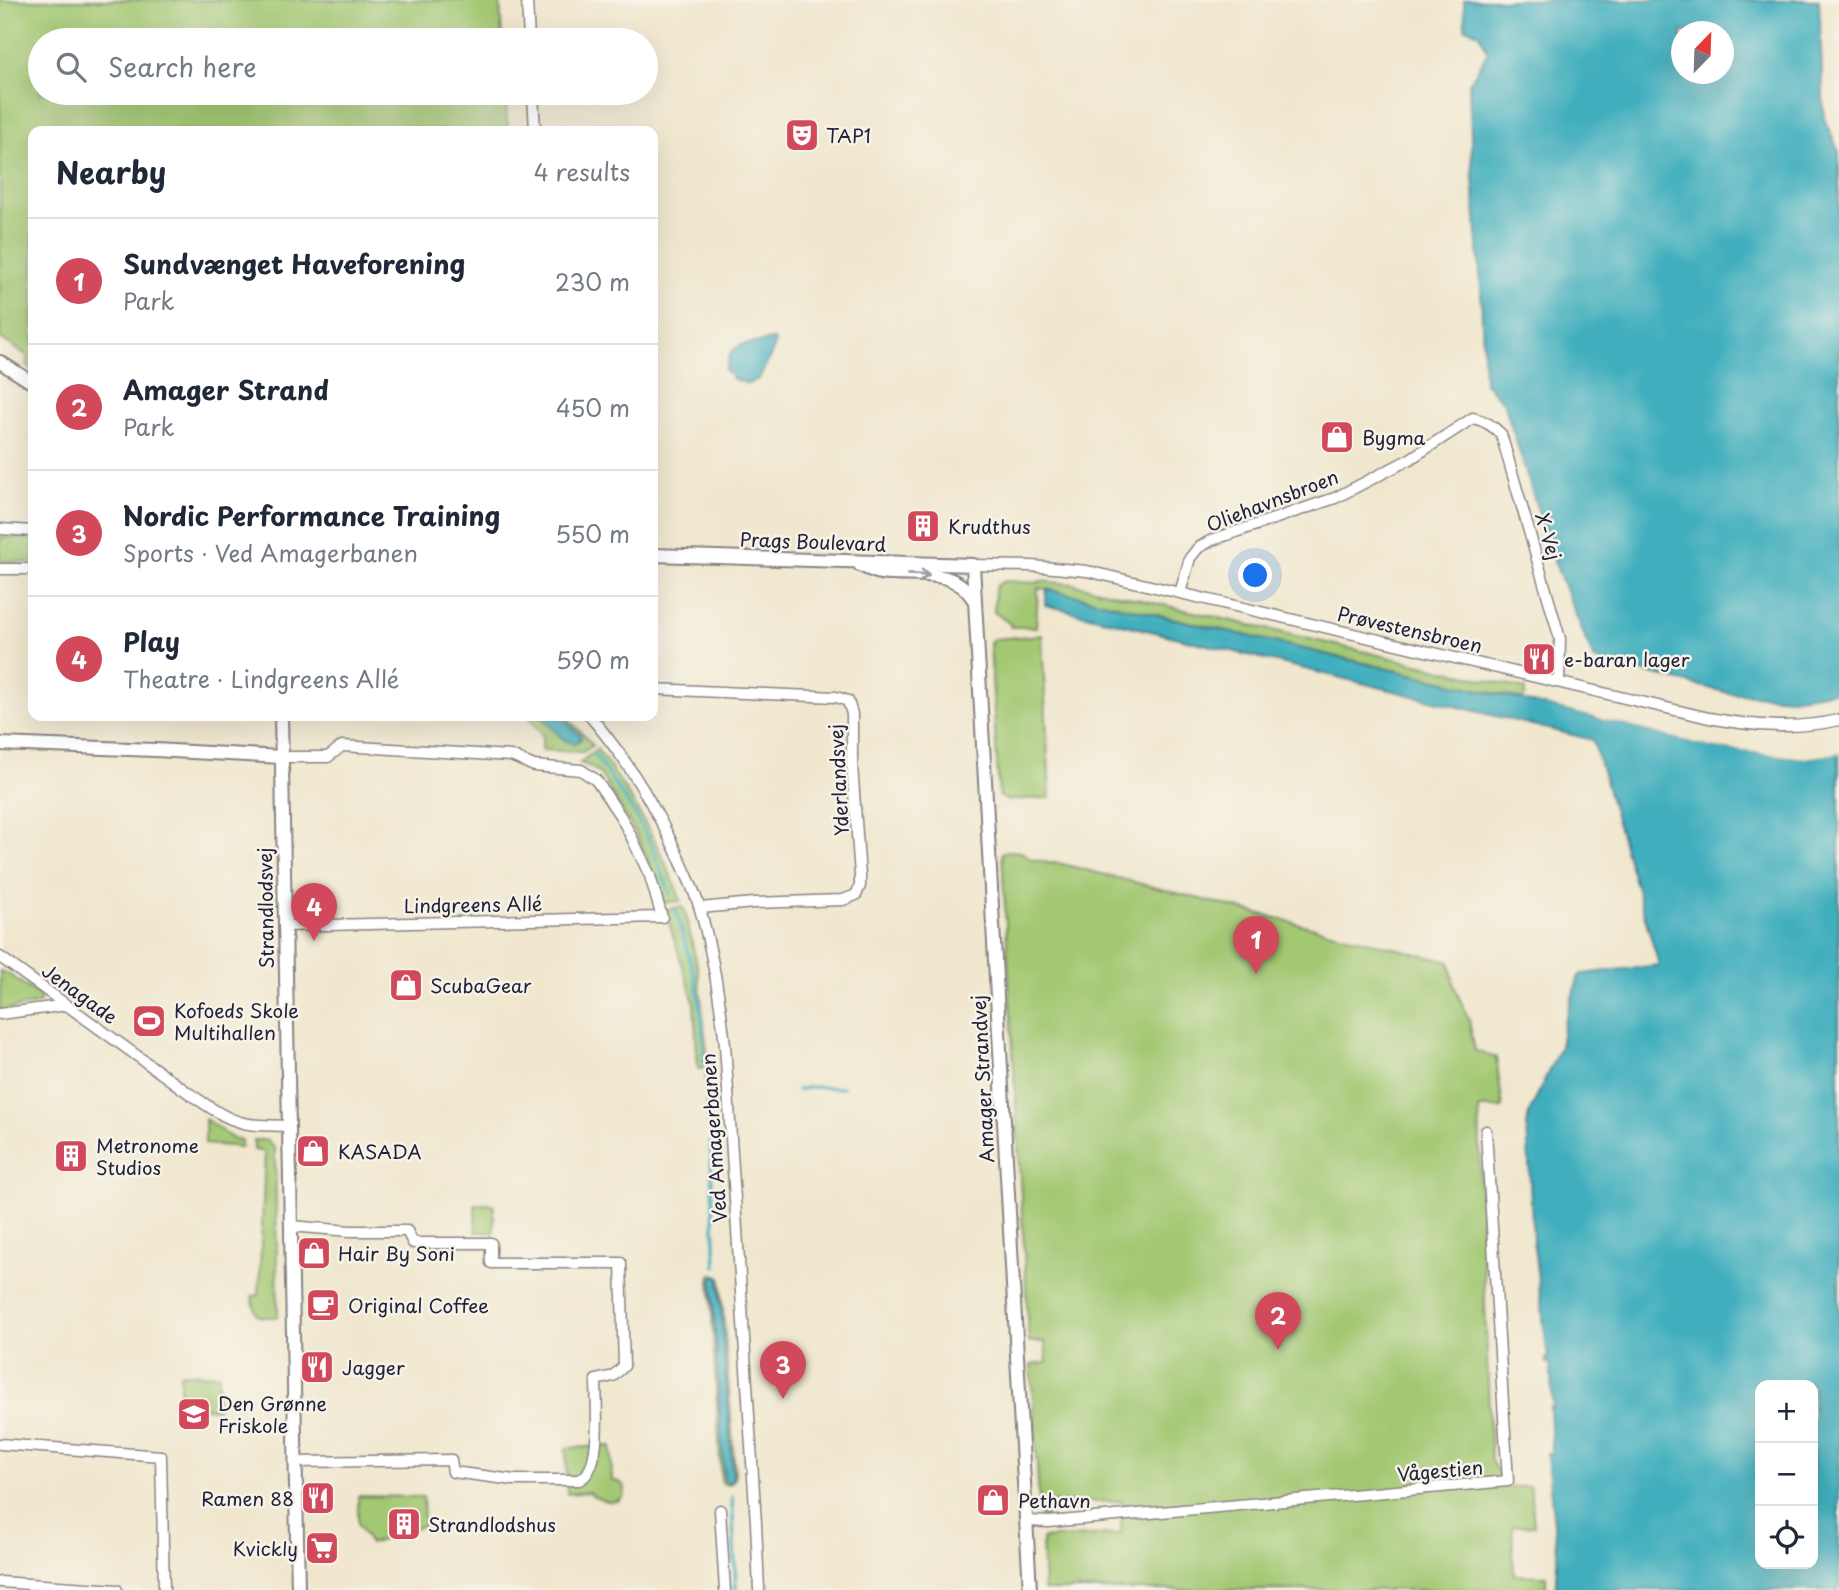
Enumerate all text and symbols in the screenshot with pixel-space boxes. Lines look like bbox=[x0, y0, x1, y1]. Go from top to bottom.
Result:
north arrow bbox=[1671, 21, 1734, 84]
search box bbox=[28, 28, 658, 105]
text: Search here bbox=[108, 47, 257, 86]
icon: search bbox=[52, 48, 90, 86]
theatre icon: TAP1 bbox=[783, 116, 821, 154]
place label: TAP1 bbox=[826, 121, 871, 149]
text: Nearby bbox=[56, 149, 166, 194]
text: 4 results bbox=[534, 154, 630, 189]
text: Sundvænget Haveforening bbox=[123, 244, 465, 283]
text: 1 bbox=[74, 264, 85, 299]
text: 230 m bbox=[555, 264, 630, 299]
text: Park bbox=[123, 283, 174, 318]
text: Amager Strand bbox=[123, 370, 329, 409]
text: 2 bbox=[71, 390, 87, 425]
text: 450 m bbox=[556, 390, 630, 425]
text: Park bbox=[123, 409, 174, 444]
shop icon: Bygma bbox=[1318, 418, 1356, 456]
place label: Bygma bbox=[1362, 423, 1426, 451]
street label: Oliehavnsbroen bbox=[1202, 462, 1342, 538]
text: Nordic Performance Training bbox=[123, 496, 500, 535]
building icon: Krudthus bbox=[904, 507, 942, 545]
street label: X-Vej bbox=[1529, 509, 1569, 563]
place label: Krudthus bbox=[948, 512, 1031, 540]
text: 3 bbox=[71, 516, 87, 551]
text: 550 m bbox=[555, 516, 630, 551]
street label: Prags Boulevard bbox=[739, 524, 887, 558]
text: Sports · Ved Amagerbanen bbox=[123, 535, 418, 570]
your location bbox=[1238, 558, 1272, 592]
one-way arrow bbox=[907, 569, 930, 582]
street label: Prøvestensbroen bbox=[1335, 599, 1485, 659]
text: Play bbox=[123, 622, 180, 661]
restaurant icon: e-baran lager bbox=[1520, 640, 1558, 678]
text: 4 bbox=[71, 642, 87, 677]
text: 590 m bbox=[556, 642, 630, 677]
place label: e-baran lager bbox=[1564, 645, 1690, 673]
text: Theatre · Lindgreens Allé bbox=[123, 661, 399, 696]
street label: Yderlandsvej bbox=[821, 723, 855, 837]
street label: Strandlodsvej bbox=[250, 847, 280, 969]
pin: 4 bbox=[291, 883, 337, 941]
street label: Lindgreens Allé bbox=[404, 889, 542, 919]
pin: 1 bbox=[1233, 916, 1279, 974]
street label: Jenagade bbox=[36, 956, 124, 1030]
shop icon: ScubaGear bbox=[387, 966, 425, 1004]
place label: ScubaGear bbox=[430, 971, 532, 999]
street label: Amager Strandvej bbox=[964, 994, 1000, 1164]
place label: Kofoeds Skole Multihallen bbox=[174, 996, 299, 1046]
sports icon: Kofoeds Skole Multihallen bbox=[130, 1002, 168, 1040]
street label: Ved Amagerbanen bbox=[693, 1052, 733, 1224]
place label: Metronome Studios bbox=[96, 1131, 199, 1181]
shop icon: KASADA bbox=[294, 1132, 332, 1170]
building icon: Metronome Studios bbox=[52, 1137, 90, 1175]
place label: KASADA bbox=[338, 1137, 422, 1165]
shop icon: Hair By Soni bbox=[295, 1234, 333, 1272]
place label: Hair By Soni bbox=[338, 1239, 455, 1267]
cafe icon: Original Coffee bbox=[304, 1286, 342, 1324]
place label: Original Coffee bbox=[348, 1291, 489, 1319]
pin: 2 bbox=[1255, 1292, 1301, 1350]
pin: 3 bbox=[760, 1341, 806, 1399]
restaurant icon: Jagger bbox=[298, 1348, 336, 1386]
place label: Jagger bbox=[342, 1353, 405, 1381]
map controls bbox=[1755, 1380, 1818, 1569]
button: + bbox=[1755, 1380, 1818, 1443]
place label: Den Grønne Friskole bbox=[218, 1389, 327, 1439]
school or university icon: Den Grønne Friskole bbox=[175, 1395, 213, 1433]
button: − bbox=[1755, 1443, 1818, 1506]
street label: Vågestien bbox=[1396, 1452, 1484, 1488]
restaurant icon: Ramen 88 bbox=[299, 1479, 337, 1517]
shop icon: Pethavn bbox=[974, 1481, 1012, 1519]
place label: Ramen 88 bbox=[201, 1484, 294, 1512]
place label: Pethavn bbox=[1018, 1486, 1091, 1514]
building icon: Strandlodshus bbox=[385, 1505, 423, 1543]
button: locate bbox=[1755, 1506, 1818, 1569]
place label: Strandlodshus bbox=[428, 1510, 556, 1538]
supermarket icon: Kvickly bbox=[303, 1529, 341, 1567]
place label: Kvickly bbox=[233, 1534, 298, 1562]

